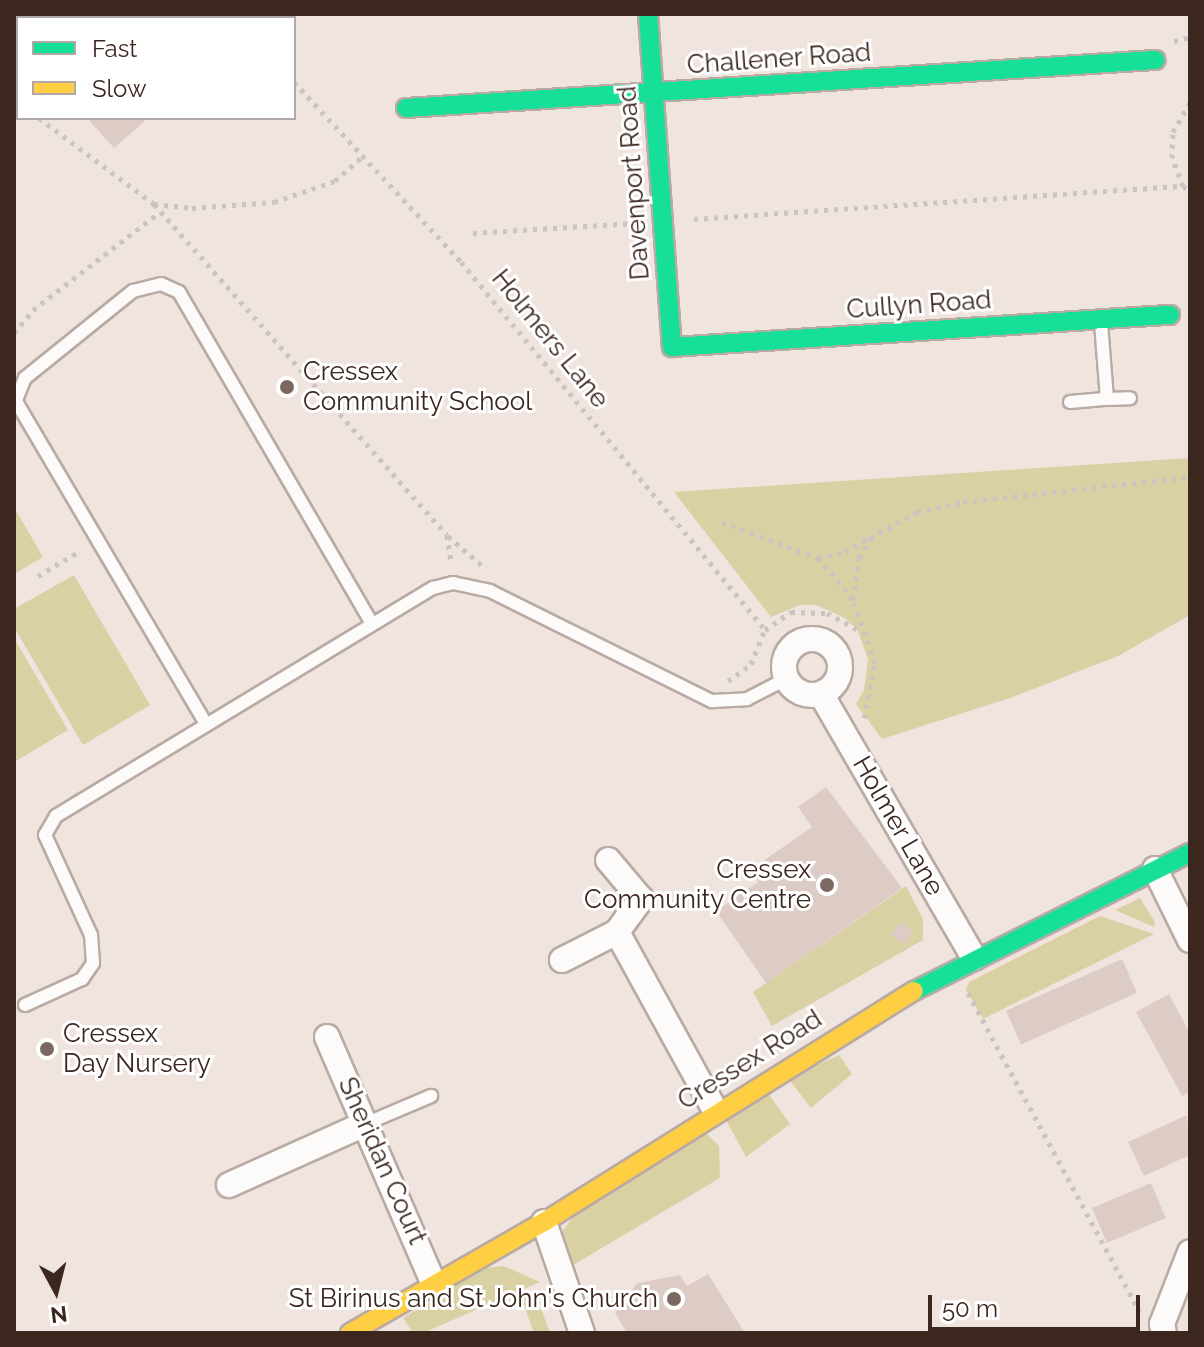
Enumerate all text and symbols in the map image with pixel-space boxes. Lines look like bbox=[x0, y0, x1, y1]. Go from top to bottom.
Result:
legend bbox=[16, 16, 296, 120]
text: Fast bbox=[92, 34, 137, 63]
street label: Challener Road bbox=[686, 37, 872, 81]
text: Slow bbox=[92, 74, 146, 103]
street label: Davenport Road bbox=[612, 85, 656, 281]
street label: Holmers Lane bbox=[485, 264, 615, 414]
street label: Cullyn Road bbox=[845, 284, 993, 326]
place label: Cressex Community School bbox=[303, 356, 533, 418]
marker: Cressex Community School bbox=[278, 378, 296, 396]
street label: Holmer Lane bbox=[845, 751, 951, 901]
place label: Cressex Community Centre bbox=[583, 854, 811, 916]
marker: Cressex Community Centre bbox=[818, 876, 836, 894]
street label: Cressex Road bbox=[672, 1003, 828, 1117]
place label: Cressex Day Nursery bbox=[63, 1018, 212, 1080]
marker: Cressex Day Nursery bbox=[38, 1040, 56, 1058]
street label: Sheridan Court bbox=[331, 1073, 433, 1249]
north arrow bbox=[16, 1251, 96, 1331]
scale bar bbox=[932, 1279, 1144, 1329]
place label: St Birinus and St John's Church bbox=[288, 1283, 658, 1315]
marker: St Birinus and St John's Church bbox=[665, 1290, 683, 1308]
text: 50 m bbox=[942, 1294, 998, 1323]
text: N bbox=[49, 1301, 69, 1329]

